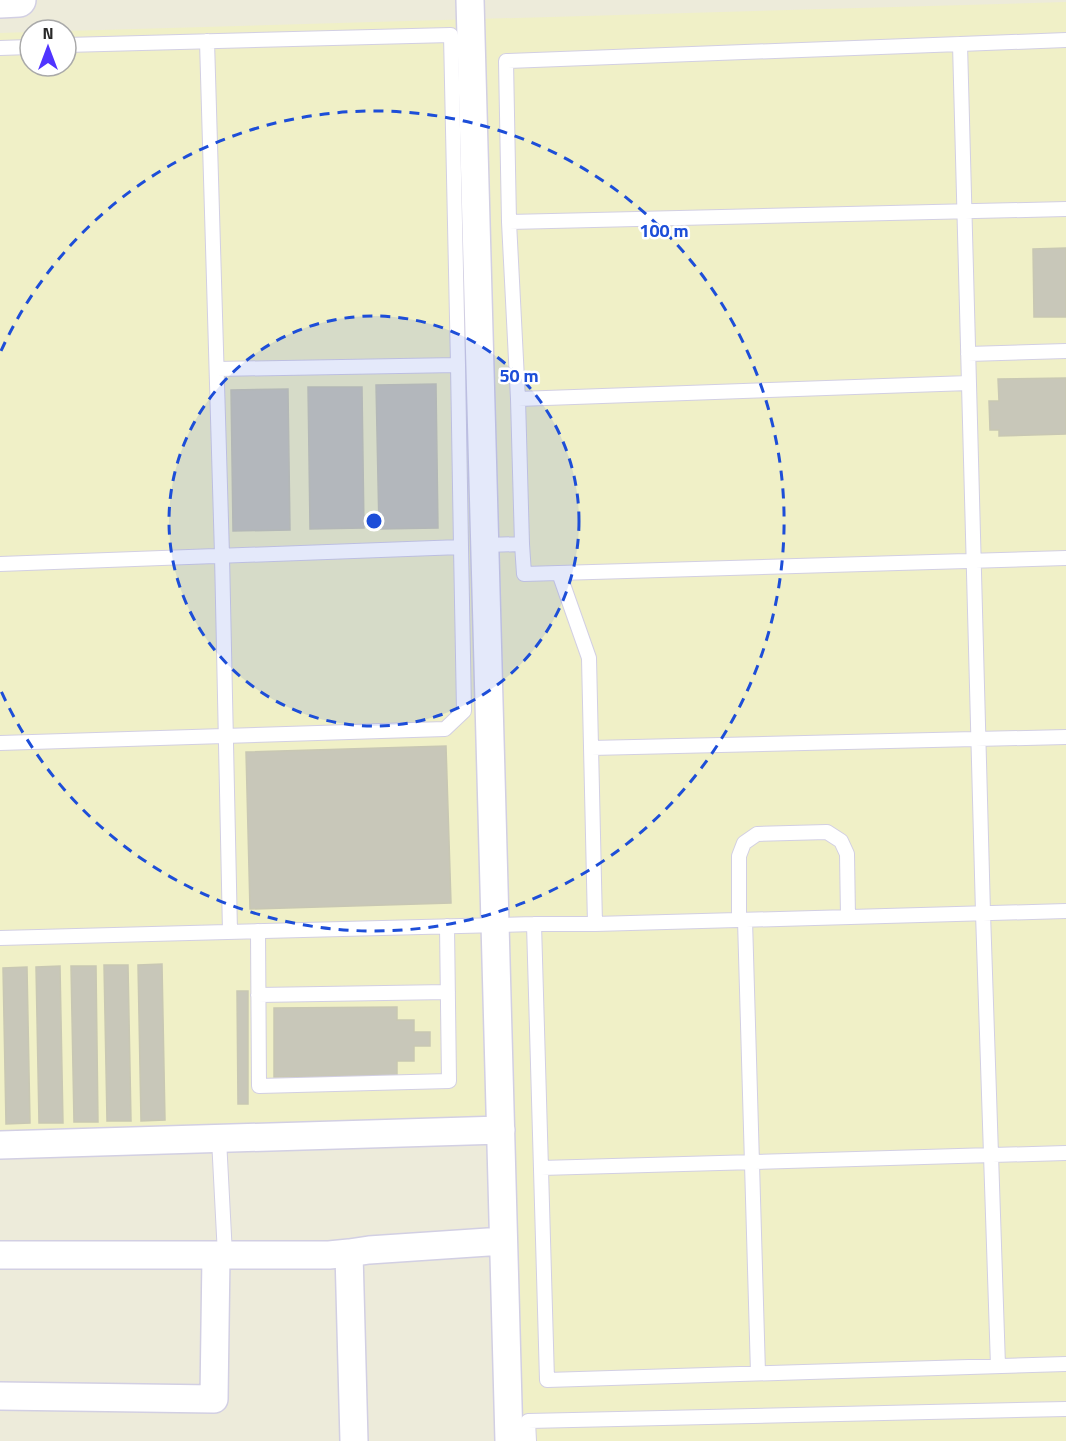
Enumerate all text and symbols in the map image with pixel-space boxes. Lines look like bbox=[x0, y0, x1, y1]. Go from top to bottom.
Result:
north arrow bbox=[18, 18, 78, 78]
text: N bbox=[42, 21, 54, 45]
text: 100 m bbox=[639, 217, 689, 244]
text: 50 m bbox=[499, 362, 539, 389]
centre of rings bbox=[364, 511, 384, 531]

